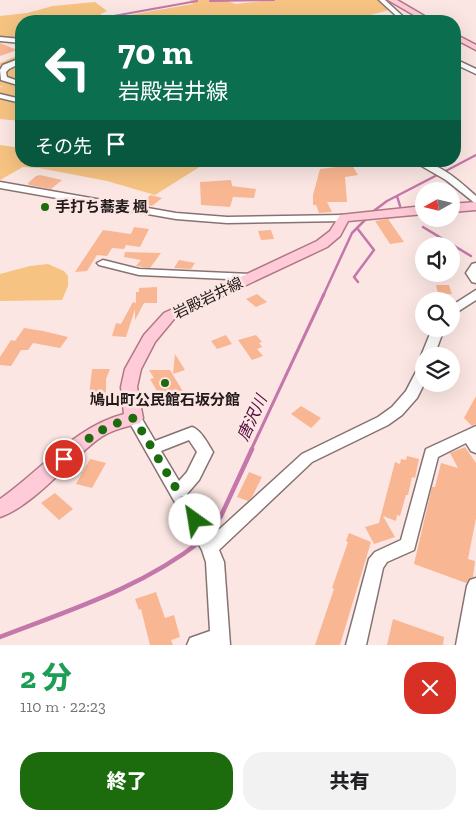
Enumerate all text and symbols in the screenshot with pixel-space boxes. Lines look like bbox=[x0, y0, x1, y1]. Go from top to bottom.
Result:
text: 70 m bbox=[118, 31, 193, 73]
icon: left bbox=[35, 35, 100, 100]
text: 岩殿岩井線 bbox=[118, 78, 228, 105]
icon: arrive bbox=[102, 130, 130, 158]
text: その先 bbox=[35, 135, 92, 158]
north arrow bbox=[415, 182, 460, 228]
map controls bbox=[415, 182, 460, 392]
place label: 手打ち蕎麦 楓 bbox=[55, 198, 149, 216]
marker: 手打ち蕎麦 楓 bbox=[39, 201, 51, 213]
button: sound bbox=[415, 237, 460, 282]
street label: 岩殿岩井線 bbox=[170, 273, 246, 323]
button: search bbox=[415, 292, 460, 337]
button: layers bbox=[415, 347, 460, 392]
marker: 鳩山町公民館石坂分館 bbox=[159, 377, 171, 389]
water label: 唐沢川 bbox=[233, 390, 272, 444]
place label: 鳩山町公民館石坂分館 bbox=[90, 391, 240, 409]
pin bbox=[43, 438, 85, 480]
icon: arrive bbox=[50, 445, 78, 473]
position arrow bbox=[168, 493, 220, 545]
text: 2 分 bbox=[20, 660, 72, 696]
button: close bbox=[404, 662, 456, 714]
text: 110 m · 22:23 bbox=[20, 697, 106, 716]
button: 終了 bbox=[20, 752, 233, 810]
button: 共有 bbox=[243, 752, 456, 810]

